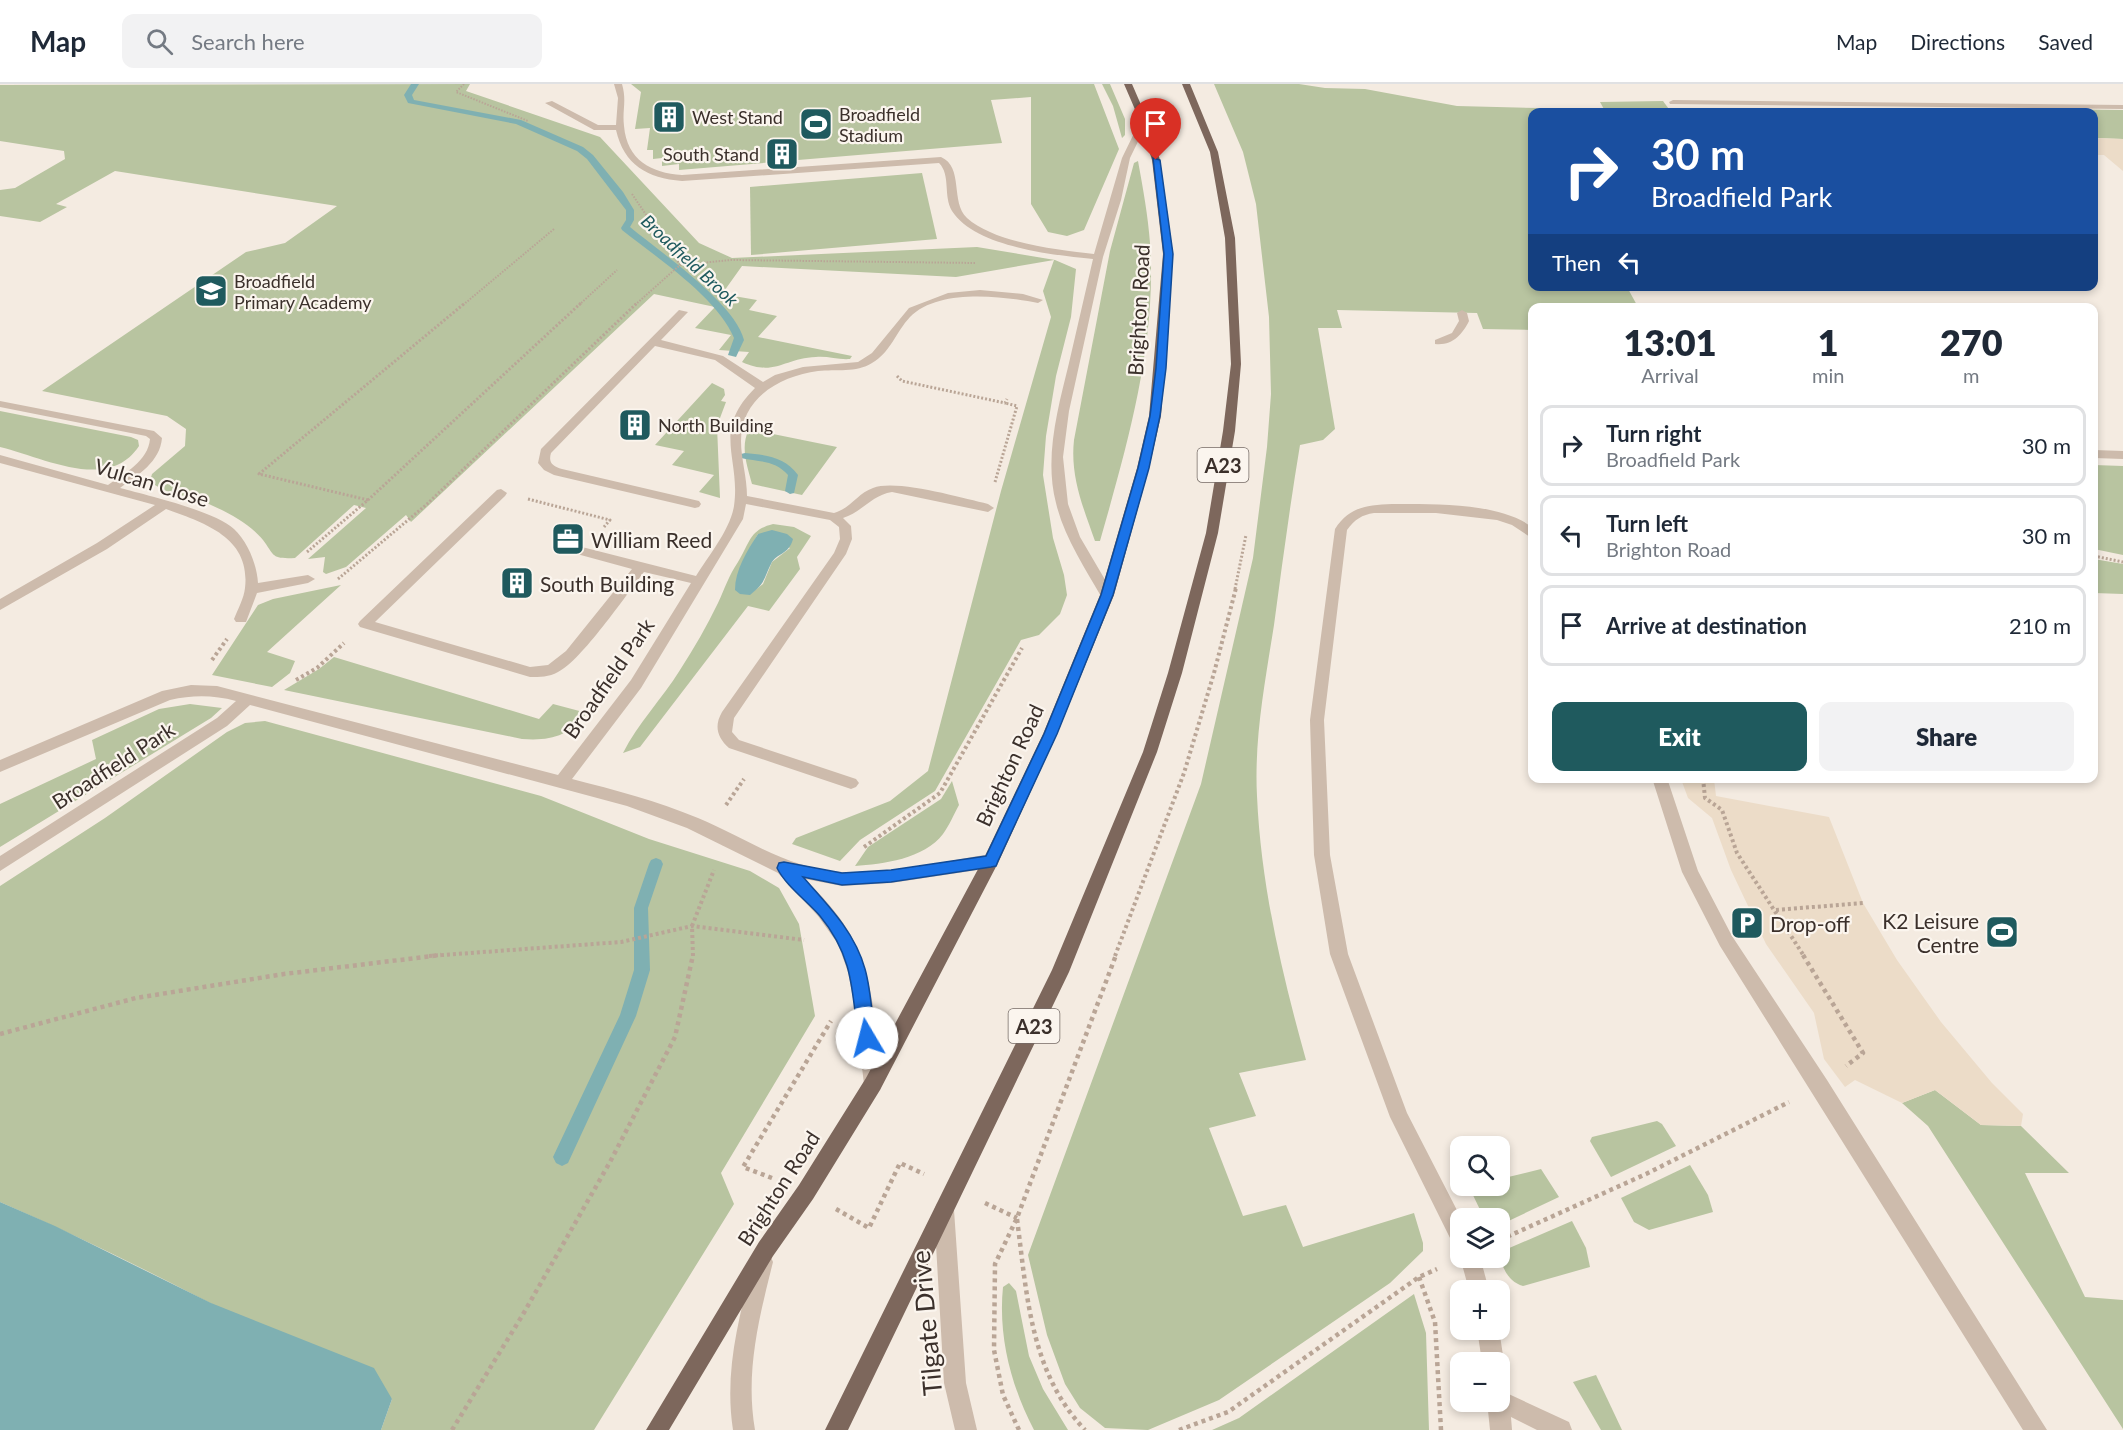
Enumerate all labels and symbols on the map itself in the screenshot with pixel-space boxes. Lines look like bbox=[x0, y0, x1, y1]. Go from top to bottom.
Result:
pin bbox=[1130, 98, 1181, 160]
building icon: West Stand bbox=[651, 99, 687, 135]
place label: Broadfield Stadium bbox=[839, 103, 920, 146]
place label: West Stand bbox=[692, 106, 783, 128]
sports icon: Broadfield Stadium bbox=[798, 106, 834, 142]
building icon: South Stand bbox=[764, 136, 800, 172]
place label: South Stand bbox=[663, 143, 759, 165]
water label: Broadfield Brook bbox=[637, 210, 743, 311]
street label: Brighton Road bbox=[1122, 244, 1154, 376]
place label: Broadfield Primary Academy bbox=[234, 270, 372, 313]
school or university icon: Broadfield Primary Academy bbox=[193, 273, 229, 309]
building icon: North Building bbox=[617, 407, 653, 443]
place label: North Building bbox=[658, 414, 773, 436]
road number: A23 bbox=[1198, 448, 1248, 482]
street label: Vulcan Close bbox=[92, 453, 212, 511]
office icon: William Reed bbox=[550, 521, 586, 557]
place label: William Reed bbox=[591, 527, 712, 552]
building icon: South Building bbox=[499, 565, 535, 601]
place label: South Building bbox=[540, 571, 674, 596]
street label: Broadfield Park bbox=[557, 613, 659, 743]
street label: Brighton Road bbox=[970, 700, 1048, 830]
street label: Broadfield Park bbox=[47, 716, 179, 814]
parking icon: Drop-off bbox=[1729, 905, 1765, 941]
place label: K2 Leisure Centre bbox=[1882, 908, 1979, 957]
place label: Drop-off bbox=[1770, 911, 1850, 936]
sports icon: K2 Leisure Centre bbox=[1984, 914, 2020, 950]
position arrow bbox=[835, 1006, 899, 1070]
road number: A23 bbox=[1008, 1009, 1060, 1043]
street label: Brighton Road bbox=[732, 1126, 824, 1250]
street label: Tilgate Drive bbox=[904, 1249, 948, 1397]

